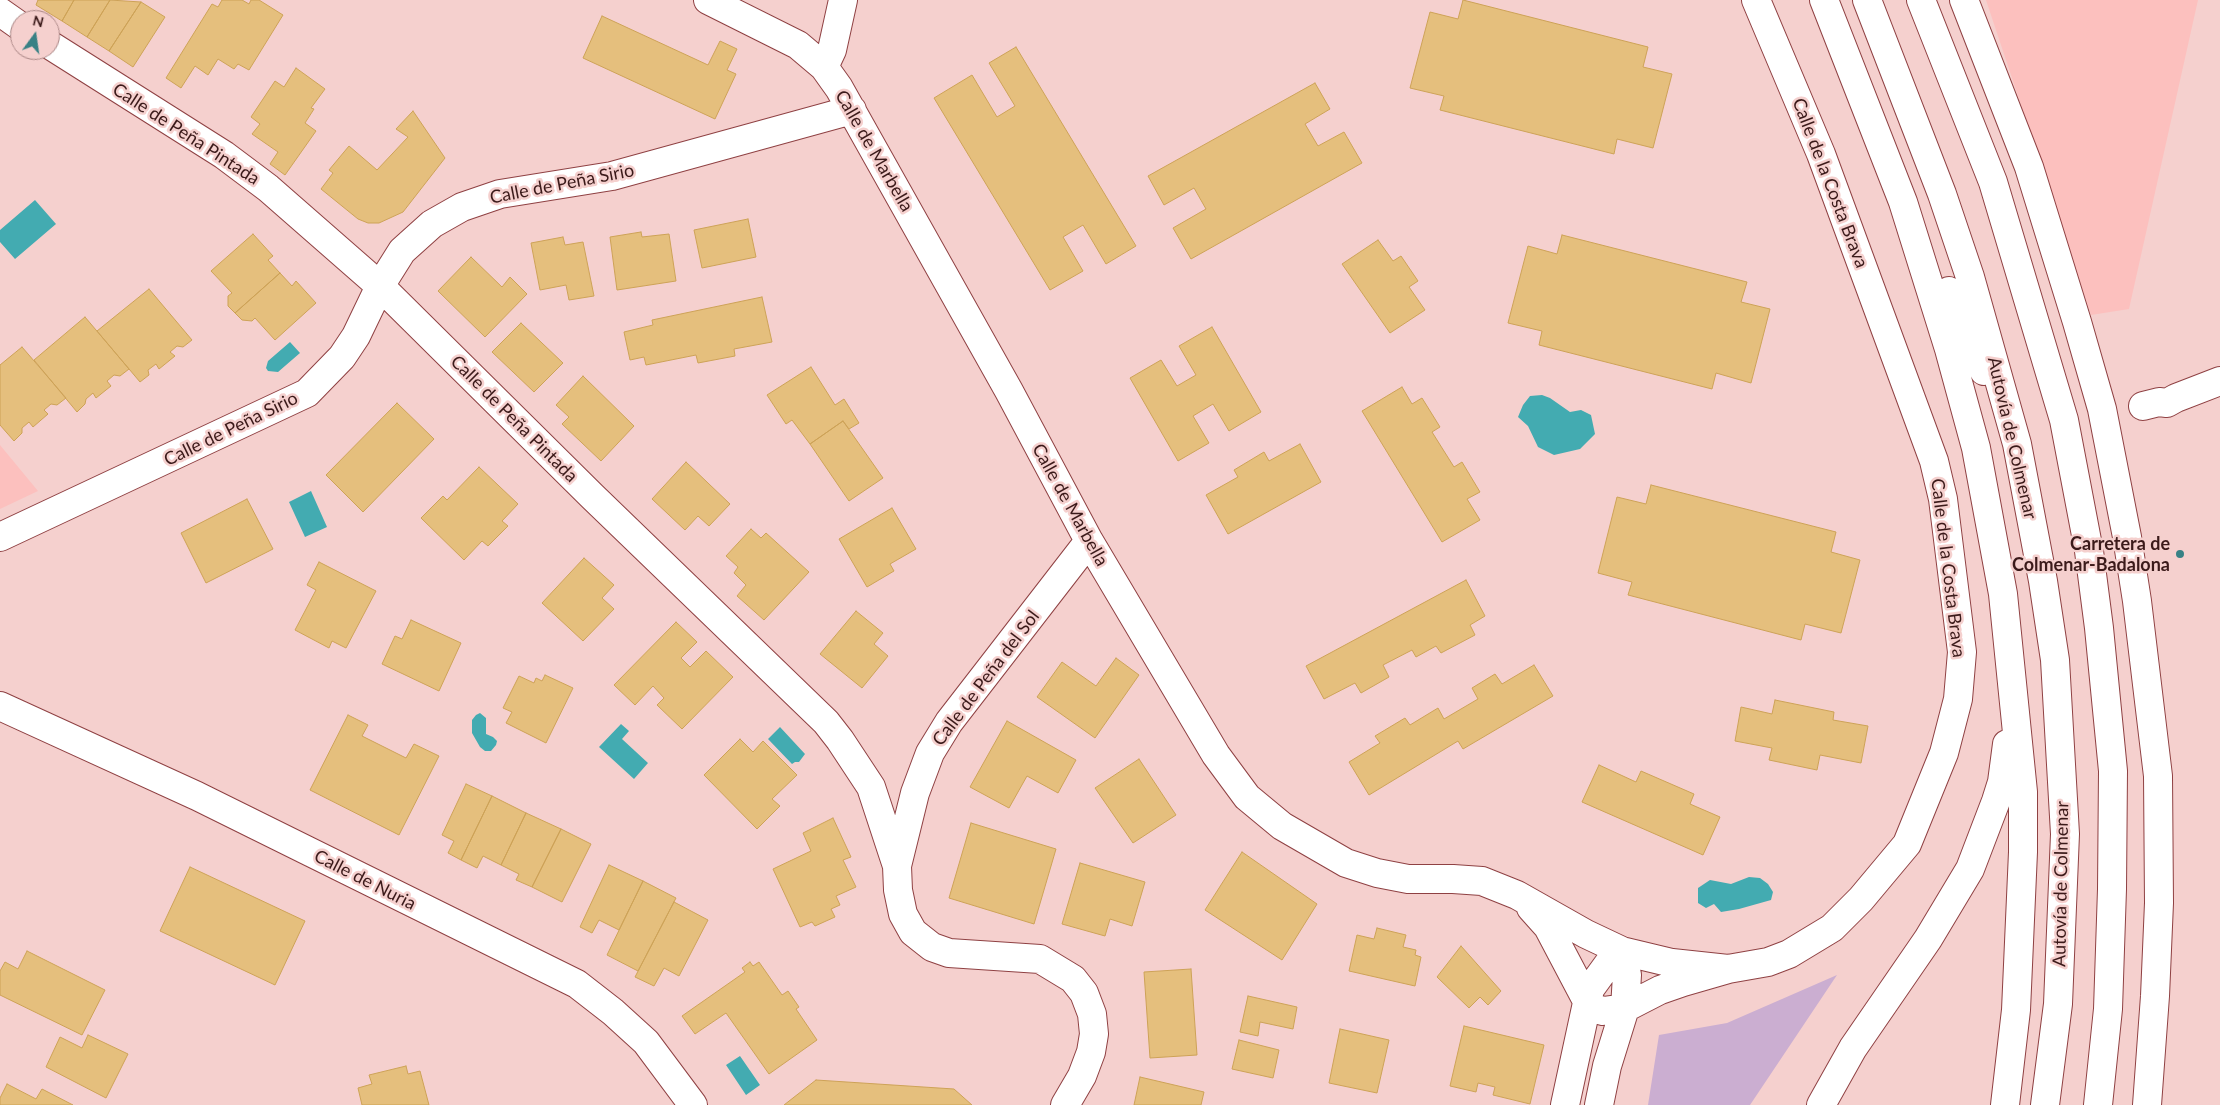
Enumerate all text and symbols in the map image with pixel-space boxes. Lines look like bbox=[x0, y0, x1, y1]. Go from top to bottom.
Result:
north arrow bbox=[10, 10, 60, 60]
text: N bbox=[31, 11, 46, 30]
street label: Calle de Peña Pintada bbox=[109, 78, 263, 190]
street label: Calle de Marbella bbox=[830, 86, 918, 216]
street label: Calle de la Costa Brava bbox=[1788, 95, 1872, 271]
street label: Calle de Peña Sirio bbox=[488, 159, 636, 209]
street label: Calle de Peña Pintada bbox=[446, 351, 582, 487]
street label: Autovía de Colmenar bbox=[1983, 355, 2041, 521]
street label: Calle de Peña Sirio bbox=[161, 387, 301, 471]
street label: Calle de Marbella bbox=[1027, 440, 1113, 570]
street label: Calle de la Costa Brava bbox=[1926, 477, 1970, 659]
place label: Carretera de Colmenar-Badalona bbox=[2012, 533, 2170, 576]
marker: Carretera de Colmenar-Badalona bbox=[2174, 548, 2186, 560]
street label: Calle de Peña del Sol bbox=[928, 606, 1044, 750]
street label: Autovía de Colmenar bbox=[2049, 801, 2073, 967]
street label: Calle de Nuria bbox=[311, 845, 419, 915]

